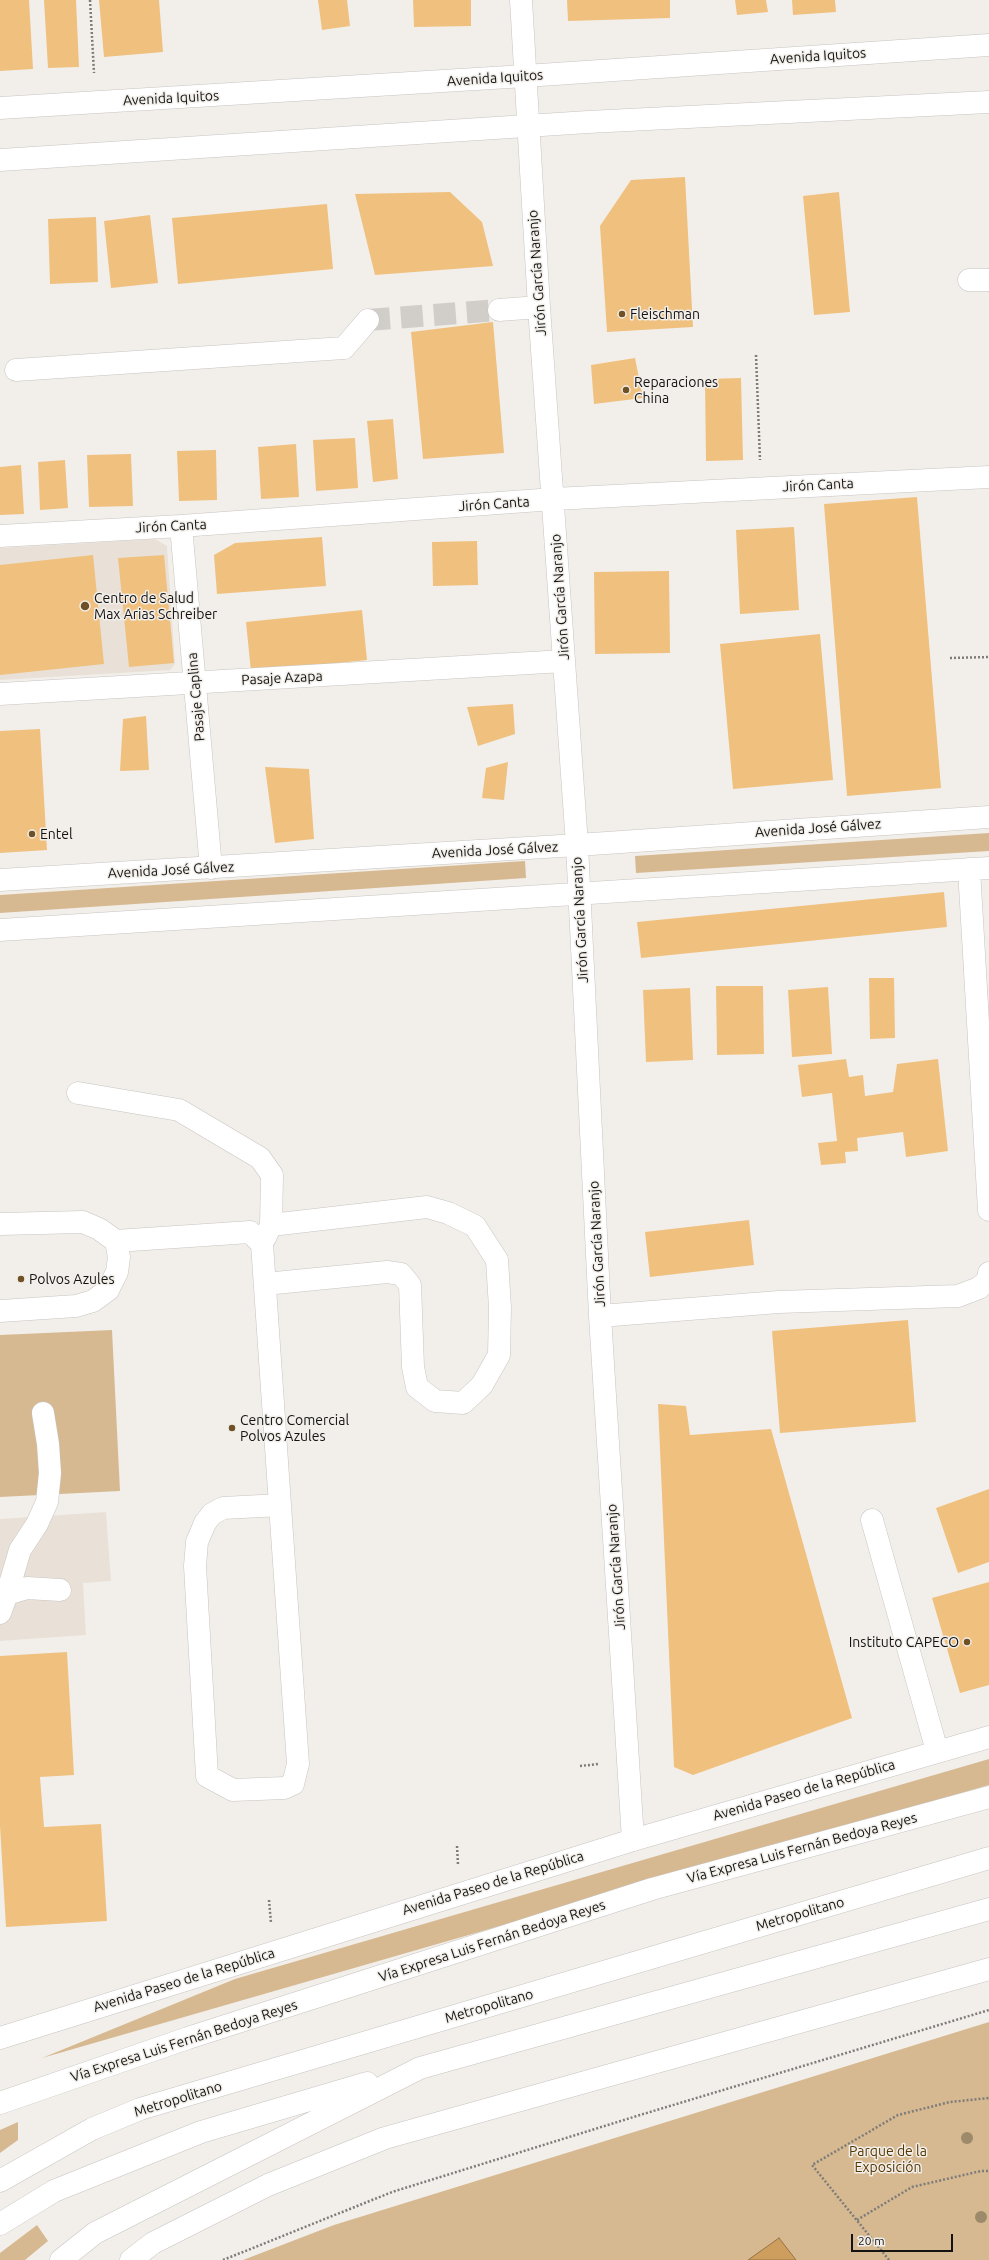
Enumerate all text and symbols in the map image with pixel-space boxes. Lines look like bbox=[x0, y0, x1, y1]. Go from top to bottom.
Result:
street label: Avenida Iquitos bbox=[769, 44, 867, 68]
street label: Avenida Iquitos bbox=[446, 66, 544, 90]
street label: Avenida Iquitos bbox=[122, 87, 220, 109]
street label: Jirón García Naranjo bbox=[524, 209, 550, 337]
place label: Fleischman bbox=[630, 306, 700, 322]
marker: Fleischman bbox=[617, 309, 627, 319]
place label: Reparaciones China bbox=[634, 374, 718, 406]
marker: Reparaciones China bbox=[621, 385, 631, 395]
street label: Jirón Canta bbox=[782, 475, 854, 495]
street label: Jirón Canta bbox=[458, 493, 530, 515]
street label: Jirón Canta bbox=[135, 516, 207, 536]
street label: Jirón García Naranjo bbox=[547, 533, 573, 661]
place label: Centro de Salud Max Arias Schreiber bbox=[94, 590, 217, 622]
marker: Centro de Salud Max Arias Schreiber bbox=[79, 600, 91, 612]
street label: Pasaje Caplina bbox=[184, 652, 208, 742]
street label: Pasaje Azapa bbox=[241, 667, 323, 689]
street label: Avenida José Gálvez bbox=[754, 815, 882, 841]
place label: Entel bbox=[40, 826, 73, 842]
marker: Entel bbox=[27, 829, 37, 839]
street label: Avenida José Gálvez bbox=[431, 838, 559, 862]
street label: Jirón García Naranjo bbox=[568, 856, 592, 984]
street label: Avenida José Gálvez bbox=[107, 858, 235, 882]
street label: Jirón García Naranjo bbox=[585, 1180, 609, 1308]
place label: Polvos Azules bbox=[29, 1271, 115, 1287]
marker: Polvos Azules bbox=[16, 1274, 26, 1284]
place label: Centro Comercial Polvos Azules bbox=[240, 1412, 349, 1444]
marker: Centro Comercial Polvos Azules bbox=[227, 1423, 237, 1433]
street label: Jirón García Naranjo bbox=[603, 1503, 629, 1631]
place label: Instituto CAPECO bbox=[849, 1634, 959, 1650]
marker: Instituto CAPECO bbox=[962, 1637, 972, 1647]
street label: Avenida Paseo de la República bbox=[711, 1756, 897, 1824]
street label: Vía Expresa Luis Fernán Bedoya Reyes bbox=[685, 1809, 919, 1887]
street label: Avenida Paseo de la República bbox=[400, 1847, 586, 1919]
street label: Metropolitano bbox=[754, 1893, 846, 1935]
street label: Vía Expresa Luis Fernán Bedoya Reyes bbox=[376, 1896, 608, 1986]
street label: Avenida Paseo de la República bbox=[91, 1944, 277, 2016]
street label: Metropolitano bbox=[443, 1985, 535, 2027]
street label: Vía Expresa Luis Fernán Bedoya Reyes bbox=[68, 1996, 300, 2086]
street label: Metropolitano bbox=[132, 2078, 224, 2120]
park label: Parque de la Exposición bbox=[849, 2143, 927, 2176]
scale bar bbox=[853, 2226, 955, 2252]
text: 20 m bbox=[858, 2234, 885, 2247]

